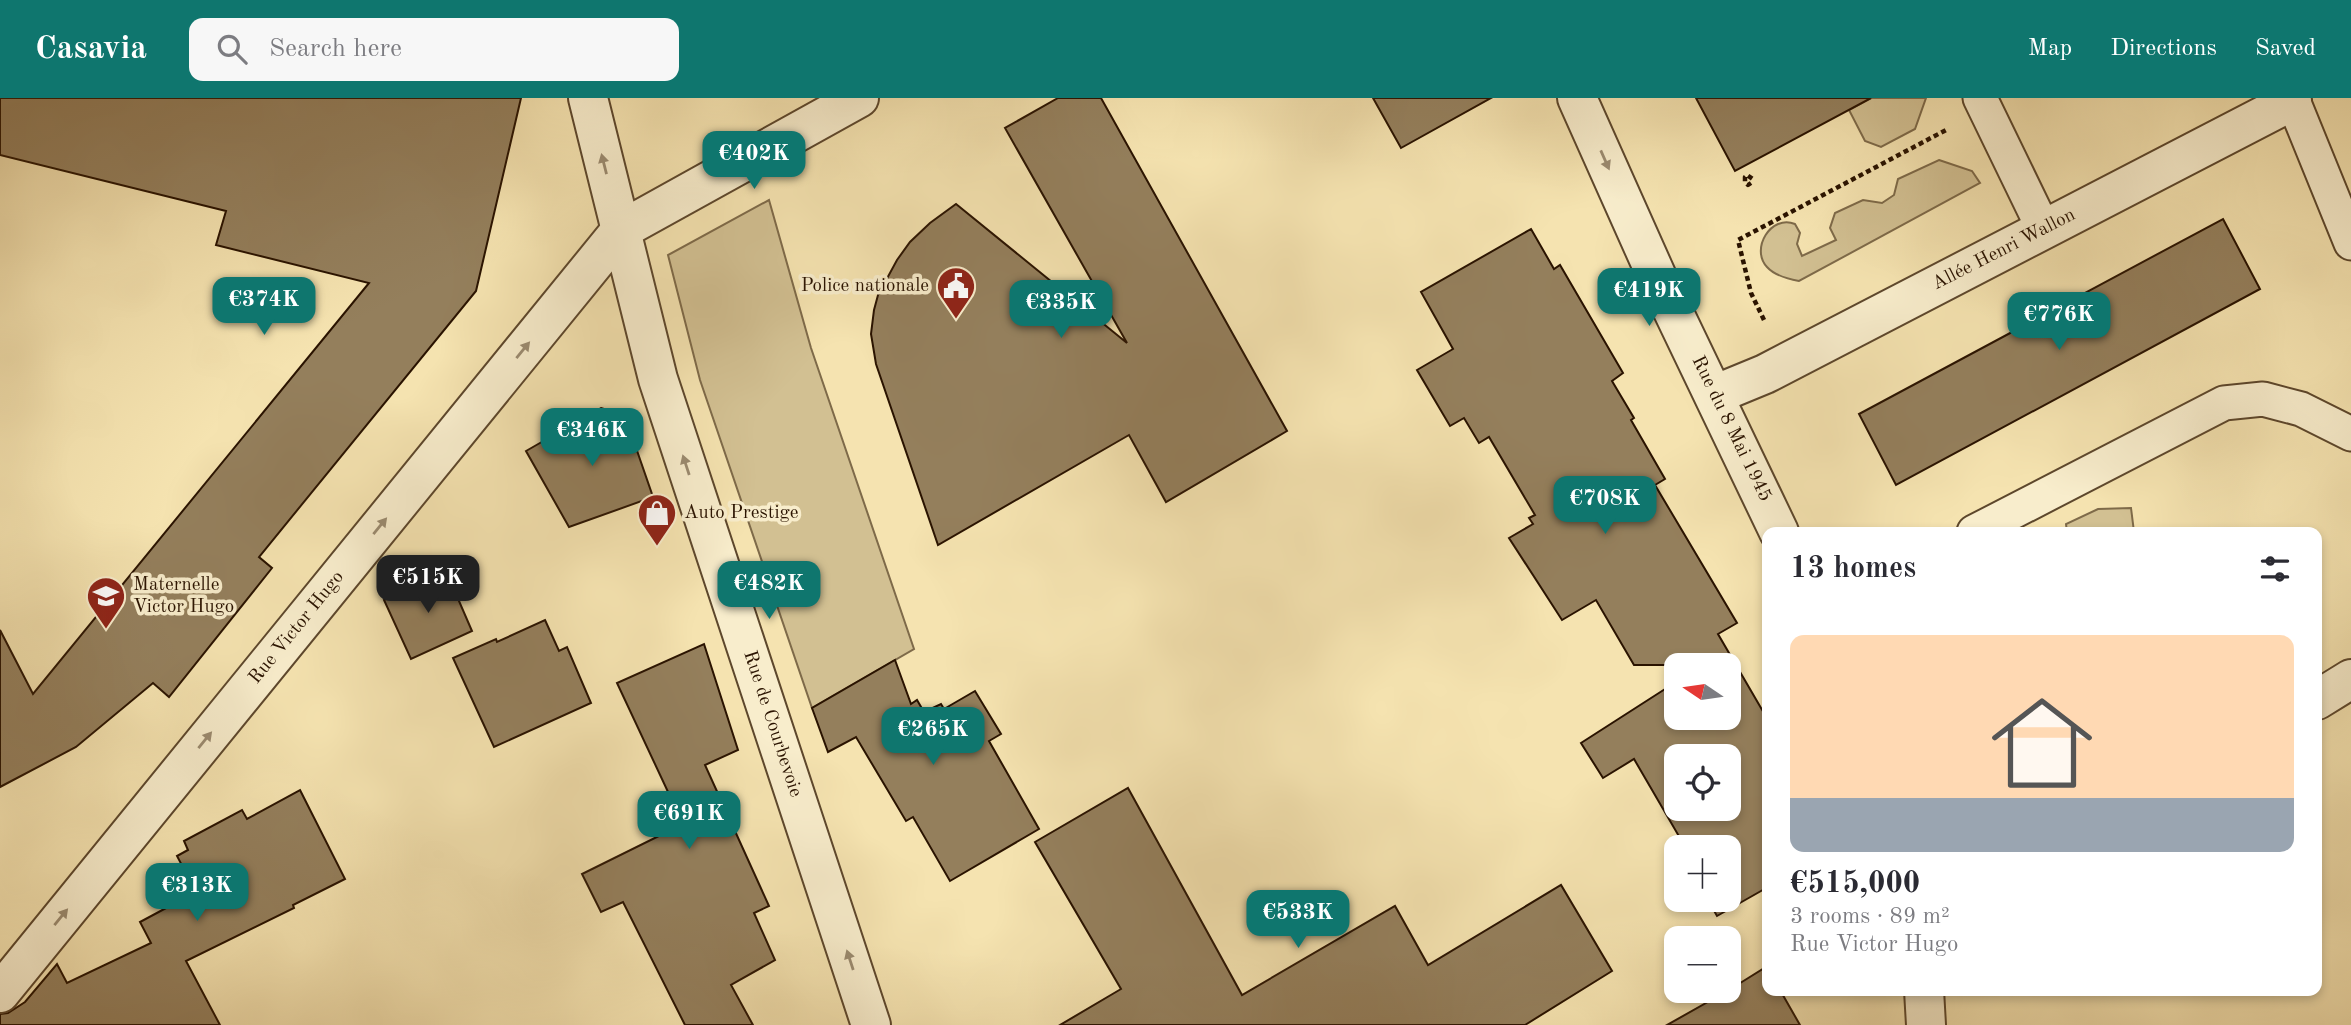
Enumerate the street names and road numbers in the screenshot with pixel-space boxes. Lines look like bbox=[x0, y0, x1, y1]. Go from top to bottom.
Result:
street label: Allée Henri Wallon bbox=[1929, 206, 2079, 294]
street label: Rue du 8 Mai 1945 bbox=[1688, 353, 1774, 505]
street label: Rue Victor Hugo bbox=[246, 568, 348, 688]
street label: Rue de Courbevoie bbox=[739, 648, 805, 800]

